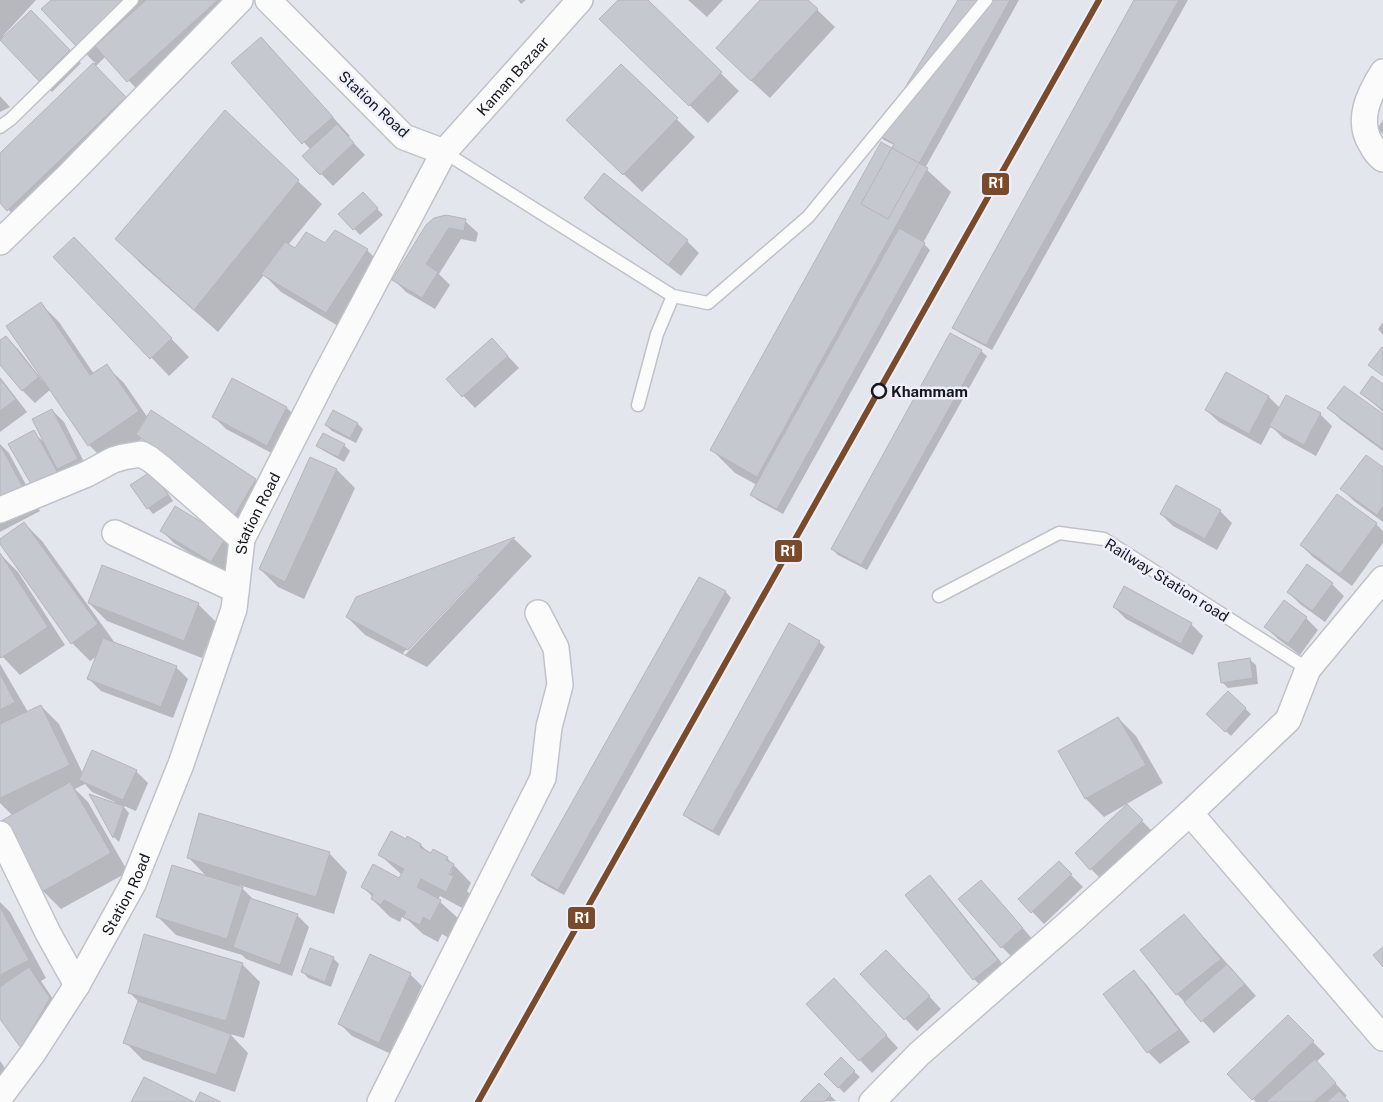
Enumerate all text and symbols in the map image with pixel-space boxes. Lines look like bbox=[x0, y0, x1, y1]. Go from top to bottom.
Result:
street label: Kaman Bazaar bbox=[473, 33, 552, 119]
street label: Station Road bbox=[336, 67, 412, 141]
line badge: R1 bbox=[981, 172, 1010, 196]
text: R1 bbox=[988, 175, 1004, 191]
marker: Khammam bbox=[871, 383, 887, 399]
place label: Khammam bbox=[891, 383, 968, 400]
street label: Station Road bbox=[232, 469, 283, 556]
street label: Railway Station road bbox=[1102, 535, 1232, 625]
line badge: R1 bbox=[774, 539, 803, 563]
text: R1 bbox=[780, 543, 796, 559]
street label: Station Road bbox=[98, 851, 153, 938]
line badge: R1 bbox=[567, 906, 596, 930]
text: R1 bbox=[574, 910, 590, 926]

